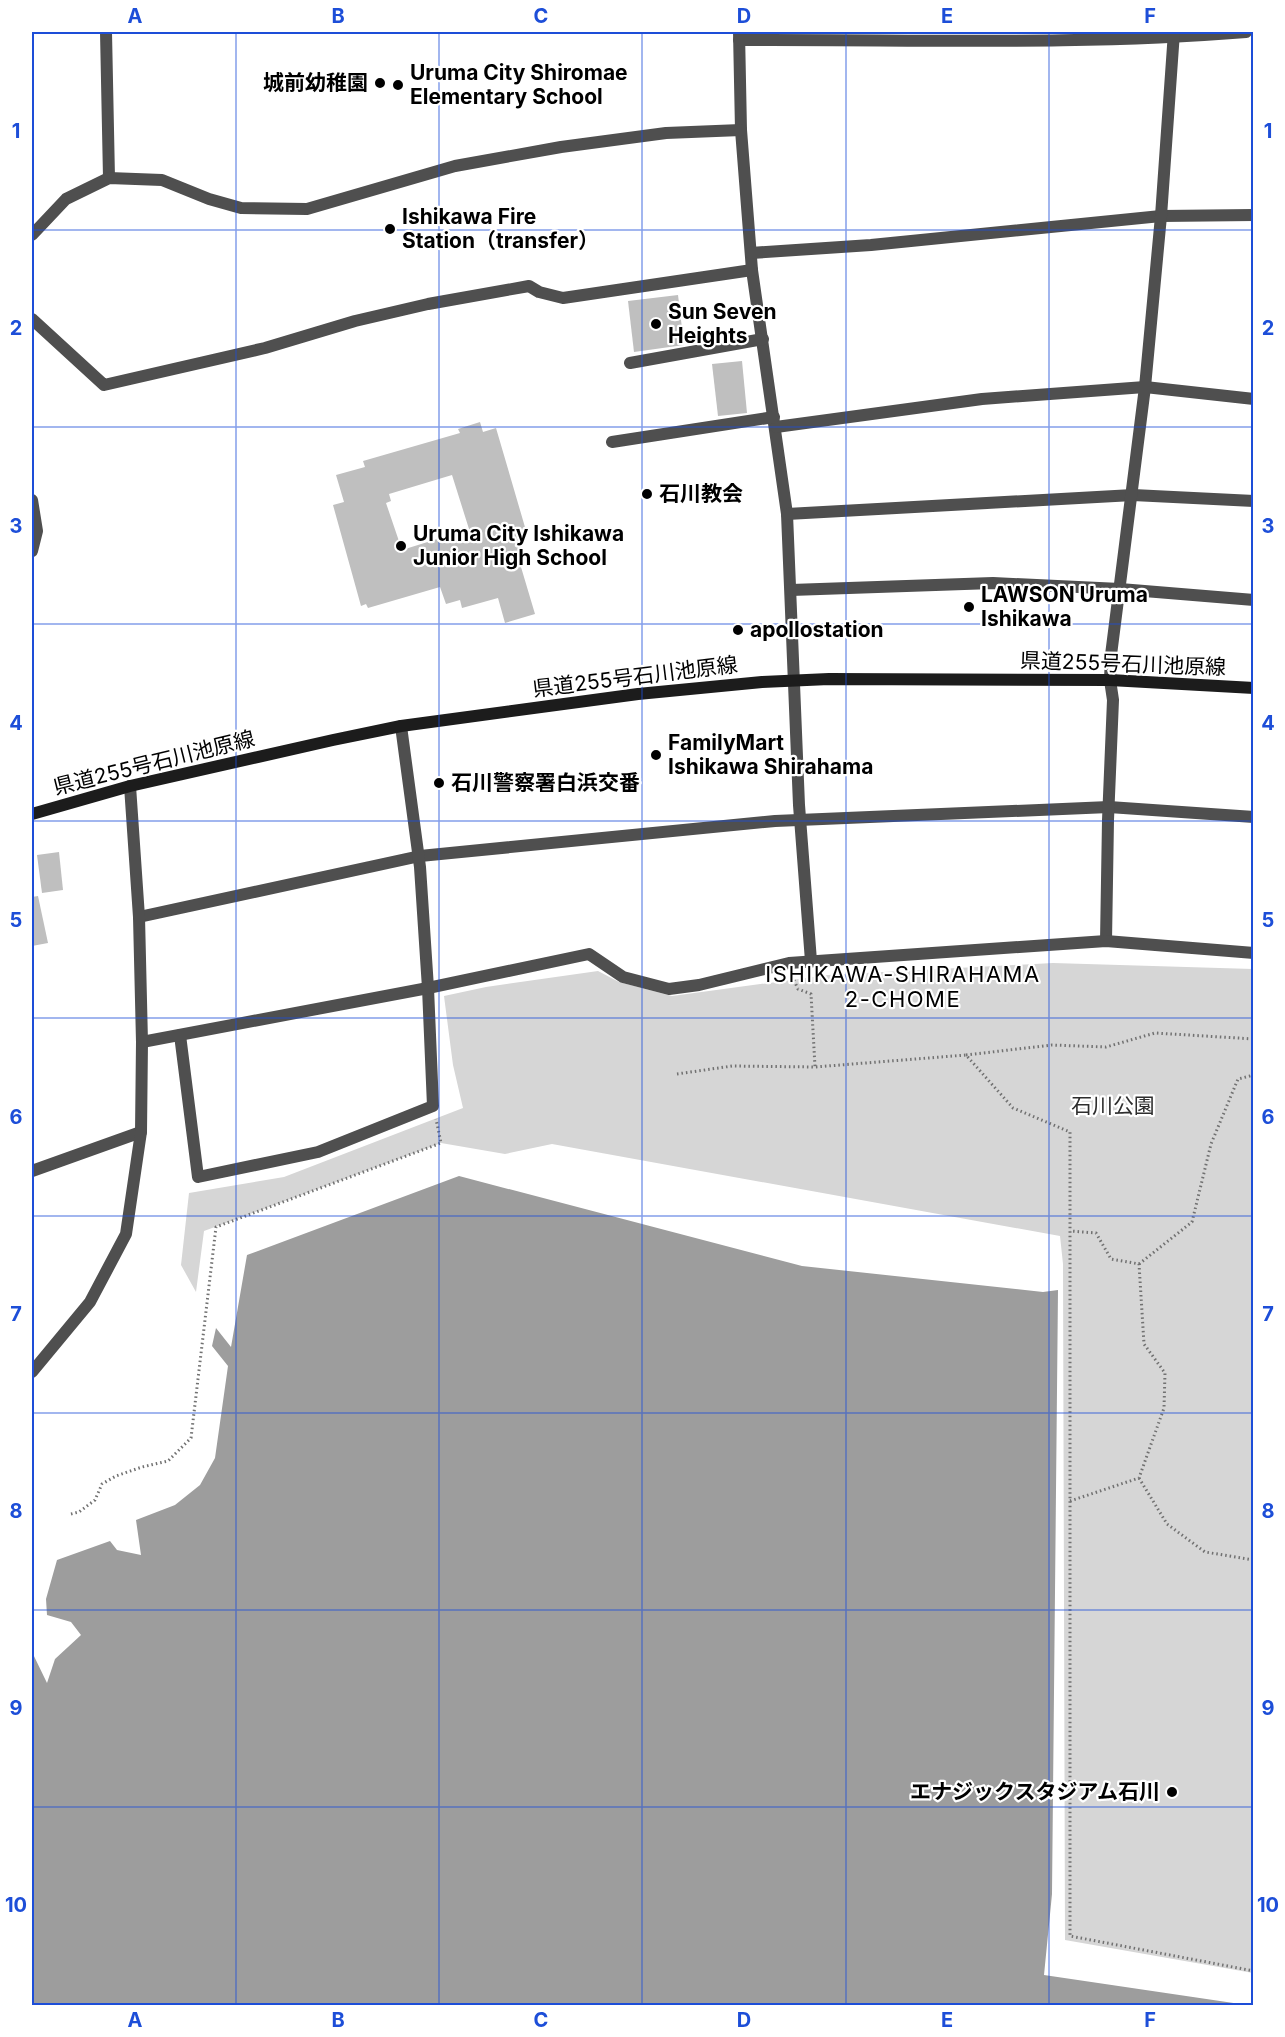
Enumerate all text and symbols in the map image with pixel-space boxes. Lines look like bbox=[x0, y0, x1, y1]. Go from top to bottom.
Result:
text: A bbox=[128, 4, 143, 28]
text: B bbox=[331, 4, 345, 28]
text: C bbox=[534, 4, 548, 28]
text: D bbox=[737, 4, 751, 28]
text: E bbox=[941, 4, 953, 28]
text: F bbox=[1144, 4, 1156, 28]
place label: Uruma City Shiromae Elementary School bbox=[410, 60, 628, 109]
place label: 城前幼稚園 bbox=[263, 70, 368, 95]
marker: 城前幼稚園 bbox=[373, 76, 387, 90]
marker: Uruma City Shiromae Elementary School bbox=[391, 78, 405, 92]
text: 1 bbox=[12, 119, 20, 143]
text: 1 bbox=[1264, 119, 1272, 143]
place label: Ishikawa Fire Station（transfer） bbox=[402, 204, 599, 253]
marker: Ishikawa Fire Station（transfer） bbox=[383, 222, 397, 236]
place label: Sun Seven Heights bbox=[668, 299, 777, 348]
text: 2 bbox=[10, 316, 22, 340]
text: 2 bbox=[1262, 316, 1274, 340]
marker: Sun Seven Heights bbox=[649, 317, 663, 331]
place label: 石川教会 bbox=[659, 481, 743, 506]
marker: 石川教会 bbox=[640, 487, 654, 501]
text: 3 bbox=[10, 514, 22, 538]
text: 3 bbox=[1262, 514, 1274, 538]
place label: Uruma City Ishikawa Junior High School bbox=[413, 521, 624, 570]
marker: Uruma City Ishikawa Junior High School bbox=[394, 539, 408, 553]
place label: LAWSON Uruma Ishikawa bbox=[981, 582, 1148, 631]
marker: LAWSON Uruma Ishikawa bbox=[962, 600, 976, 614]
place label: apollostation bbox=[750, 617, 884, 642]
marker: apollostation bbox=[731, 623, 745, 637]
street label: 県道255号石川池原線 bbox=[1019, 647, 1227, 680]
street label: 県道255号石川池原線 bbox=[531, 652, 739, 701]
text: 4 bbox=[9, 711, 23, 735]
text: 4 bbox=[1261, 711, 1275, 735]
street label: 県道255号石川池原線 bbox=[51, 725, 257, 800]
place label: FamilyMart Ishikawa Shirahama bbox=[668, 730, 873, 779]
marker: FamilyMart Ishikawa Shirahama bbox=[649, 748, 663, 762]
place label: 石川警察署白浜交番 bbox=[451, 770, 640, 795]
marker: 石川警察署白浜交番 bbox=[432, 776, 446, 790]
text: 5 bbox=[10, 908, 22, 932]
text: 5 bbox=[1262, 908, 1274, 932]
district label: ISHIKAWA-SHIRAHAMA 2-CHOME bbox=[765, 961, 1041, 1012]
park label: 石川公園 bbox=[1071, 1093, 1155, 1118]
text: 6 bbox=[10, 1105, 23, 1129]
text: 6 bbox=[1262, 1105, 1275, 1129]
text: 7 bbox=[10, 1302, 22, 1326]
text: 7 bbox=[1262, 1302, 1274, 1326]
text: 8 bbox=[9, 1499, 23, 1523]
text: 8 bbox=[1261, 1499, 1275, 1523]
text: 9 bbox=[10, 1696, 23, 1720]
text: 9 bbox=[1262, 1696, 1275, 1720]
place label: エナジックスタジアム石川 bbox=[910, 1779, 1160, 1804]
marker: エナジックスタジアム石川 bbox=[1165, 1785, 1179, 1799]
text: 10 bbox=[5, 1893, 27, 1917]
text: 10 bbox=[1257, 1893, 1279, 1917]
text: A bbox=[128, 2008, 143, 2032]
text: B bbox=[331, 2008, 345, 2032]
text: C bbox=[534, 2008, 548, 2032]
text: D bbox=[737, 2008, 751, 2032]
text: E bbox=[941, 2008, 953, 2032]
text: F bbox=[1144, 2008, 1156, 2032]

